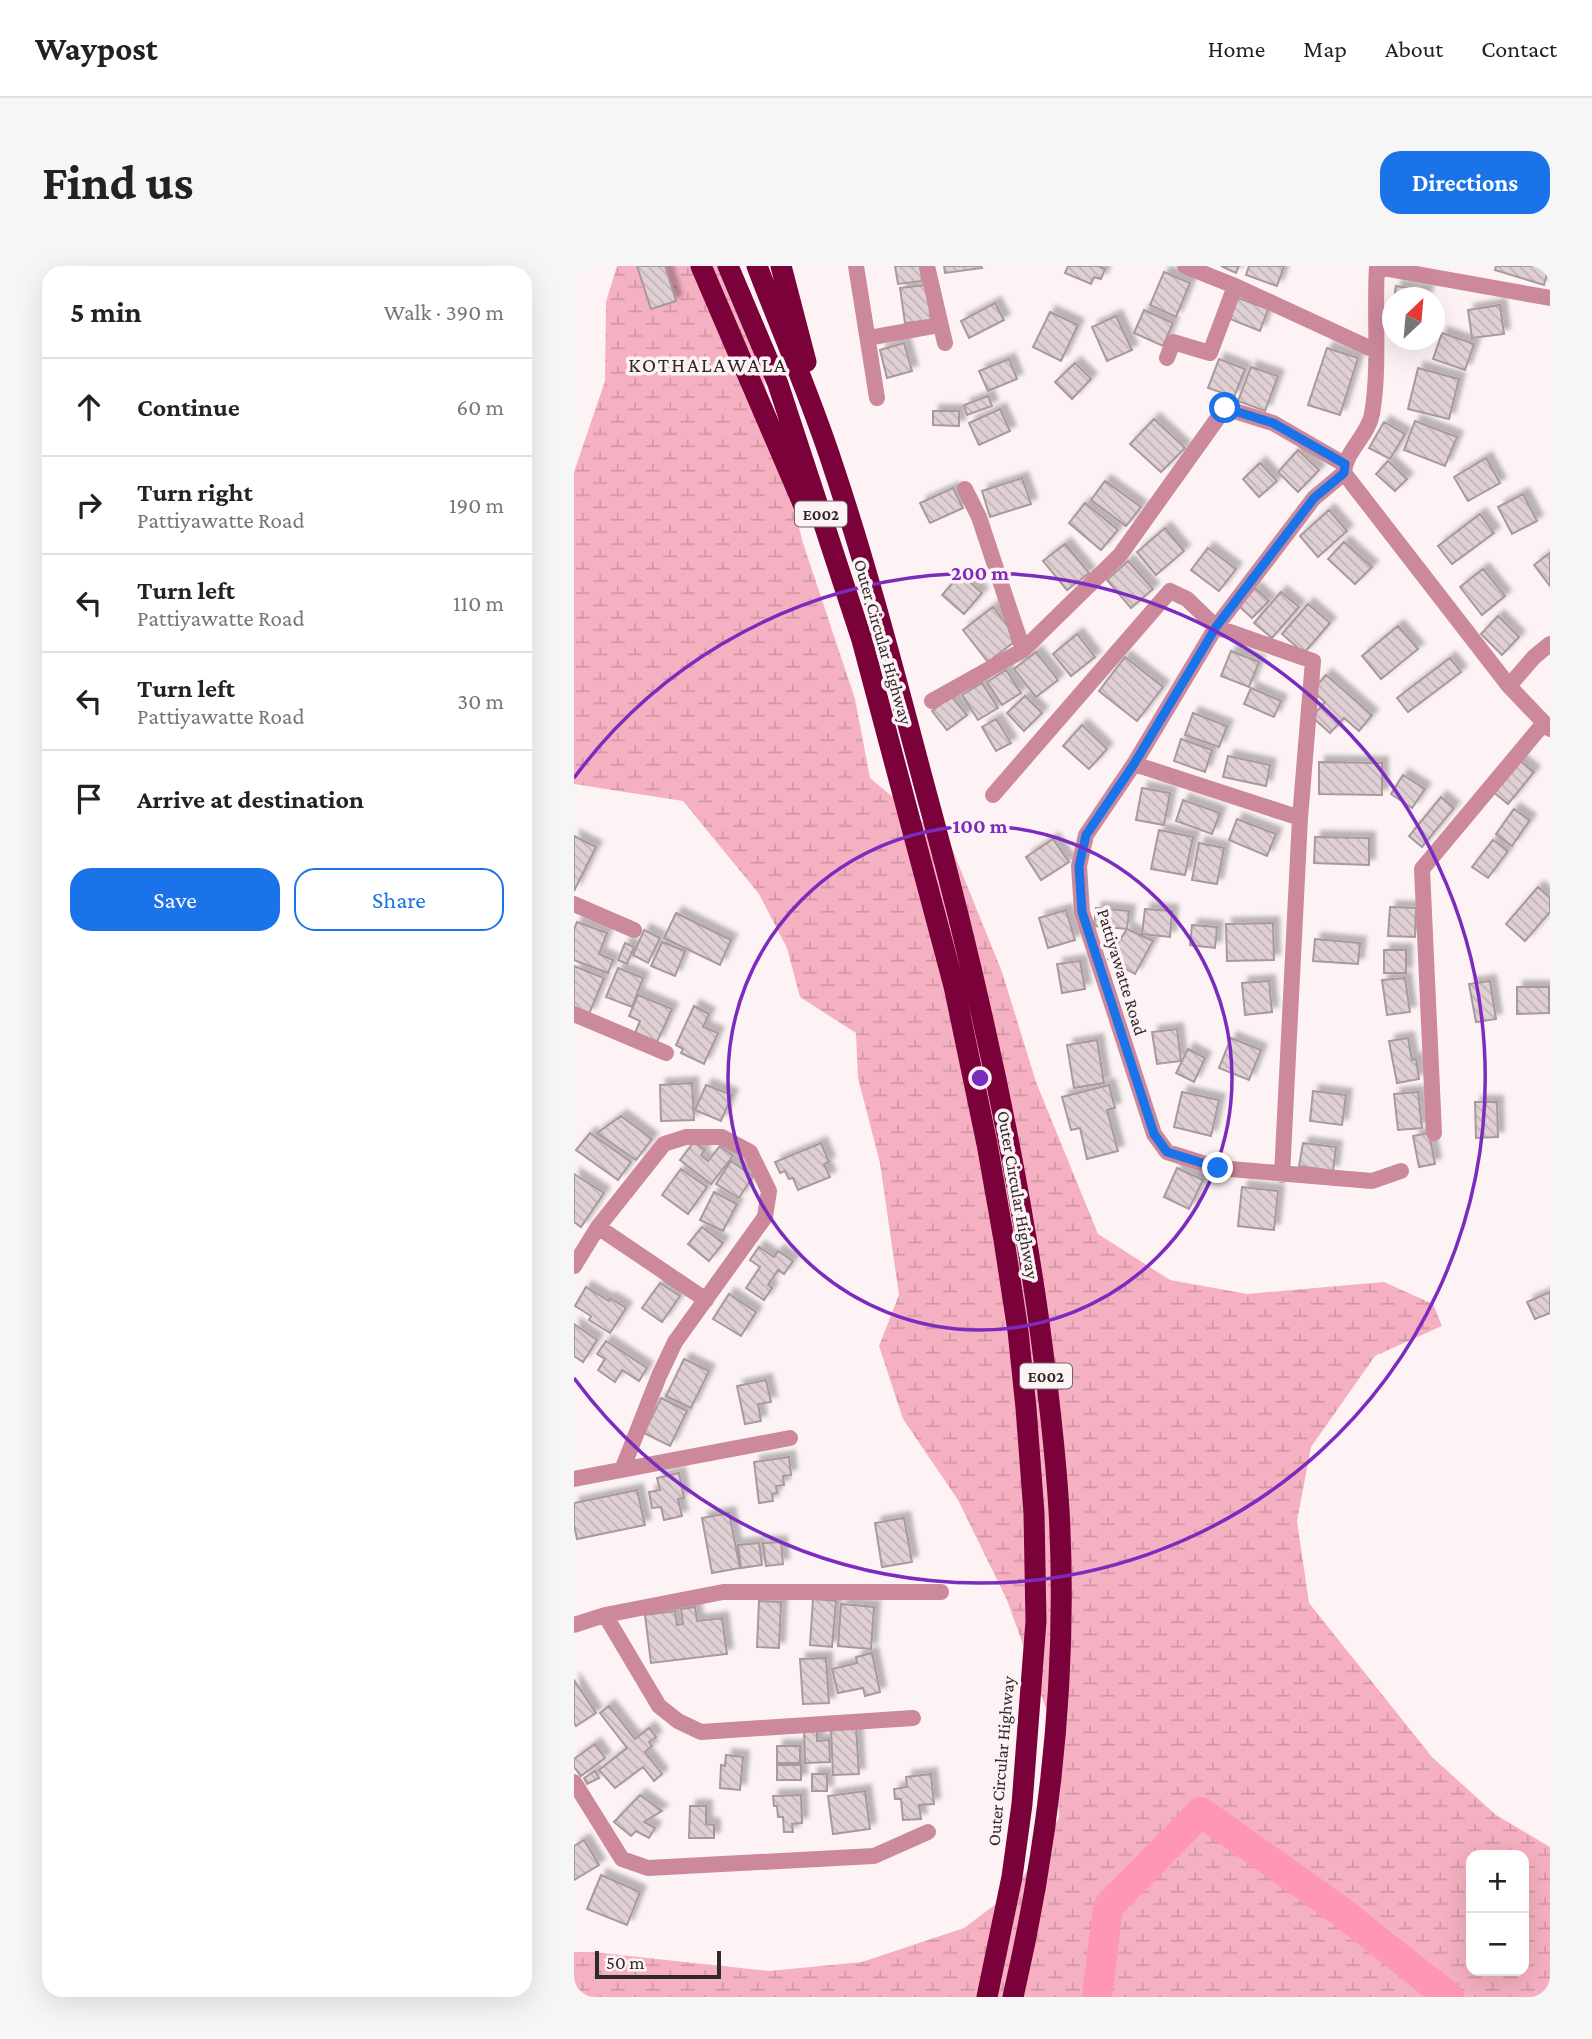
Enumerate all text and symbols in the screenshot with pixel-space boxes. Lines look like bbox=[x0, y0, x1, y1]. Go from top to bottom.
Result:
text: Waypost bbox=[35, 30, 158, 67]
text: Home bbox=[1208, 35, 1265, 62]
text: Map bbox=[1303, 35, 1347, 62]
text: About bbox=[1385, 35, 1443, 62]
text: Contact bbox=[1481, 35, 1557, 62]
button: Directions bbox=[1380, 151, 1550, 214]
text: Find us bbox=[42, 155, 194, 210]
north arrow bbox=[1382, 287, 1445, 350]
text: 5 min bbox=[70, 295, 142, 328]
text: Walk · 390 m bbox=[384, 299, 504, 325]
district label: KOTHALAWALA bbox=[628, 353, 788, 377]
icon: ahead bbox=[70, 388, 108, 426]
route start bbox=[1209, 392, 1240, 423]
text: Continue bbox=[137, 393, 240, 422]
text: 60 m bbox=[457, 394, 504, 420]
text: Turn right bbox=[137, 478, 253, 507]
icon: right bbox=[70, 486, 108, 524]
text: 190 m bbox=[449, 492, 504, 518]
road number: E002 bbox=[795, 502, 847, 526]
text: Pattiyawatte Road bbox=[137, 507, 305, 533]
street label: Outer Circular Highway bbox=[850, 557, 916, 728]
text: 200 m bbox=[951, 561, 1009, 585]
text: Turn left bbox=[137, 576, 235, 605]
icon: left bbox=[70, 584, 108, 622]
text: 110 m bbox=[453, 590, 504, 616]
text: Pattiyawatte Road bbox=[137, 605, 305, 631]
text: Turn left bbox=[137, 674, 235, 703]
icon: left bbox=[70, 682, 108, 720]
text: 30 m bbox=[457, 688, 504, 714]
text: Pattiyawatte Road bbox=[137, 703, 305, 729]
icon: arrive bbox=[70, 780, 108, 818]
text: Arrive at destination bbox=[137, 785, 364, 814]
text: 100 m bbox=[952, 814, 1008, 838]
button: Save bbox=[70, 868, 280, 931]
button: Share bbox=[294, 868, 504, 931]
street label: Pattiyawatte Road bbox=[1093, 906, 1151, 1038]
centre of rings bbox=[968, 1066, 992, 1090]
street label: Outer Circular Highway bbox=[993, 1109, 1043, 1282]
route end bbox=[1202, 1152, 1233, 1183]
road number: E002 bbox=[1020, 1364, 1072, 1388]
street label: Outer Circular Highway bbox=[984, 1674, 1018, 1847]
map controls bbox=[1466, 1850, 1529, 1976]
button: + bbox=[1466, 1850, 1529, 1913]
button: − bbox=[1466, 1913, 1529, 1976]
scale bar bbox=[595, 1948, 721, 1980]
text: 50 m bbox=[606, 1952, 645, 1973]

